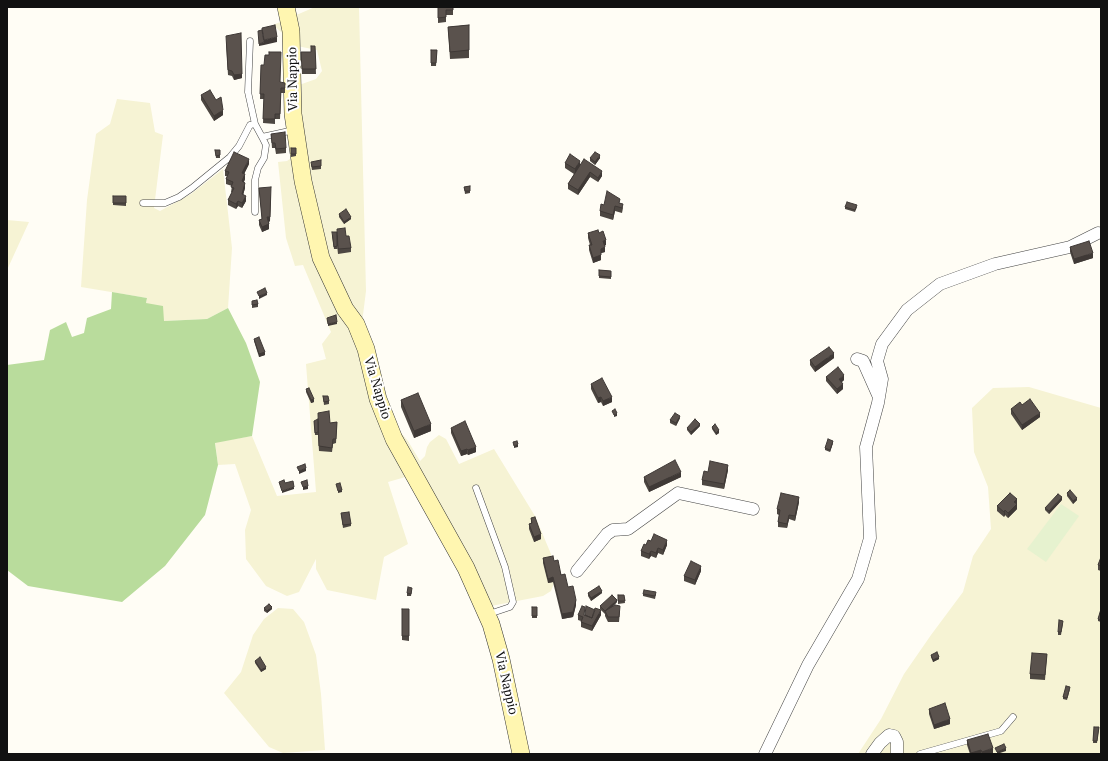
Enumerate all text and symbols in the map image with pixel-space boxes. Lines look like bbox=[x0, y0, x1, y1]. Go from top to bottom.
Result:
street label: Via Nappio bbox=[285, 47, 301, 111]
street label: Via Nappio bbox=[360, 355, 394, 421]
street label: Via Nappio bbox=[491, 650, 521, 716]

